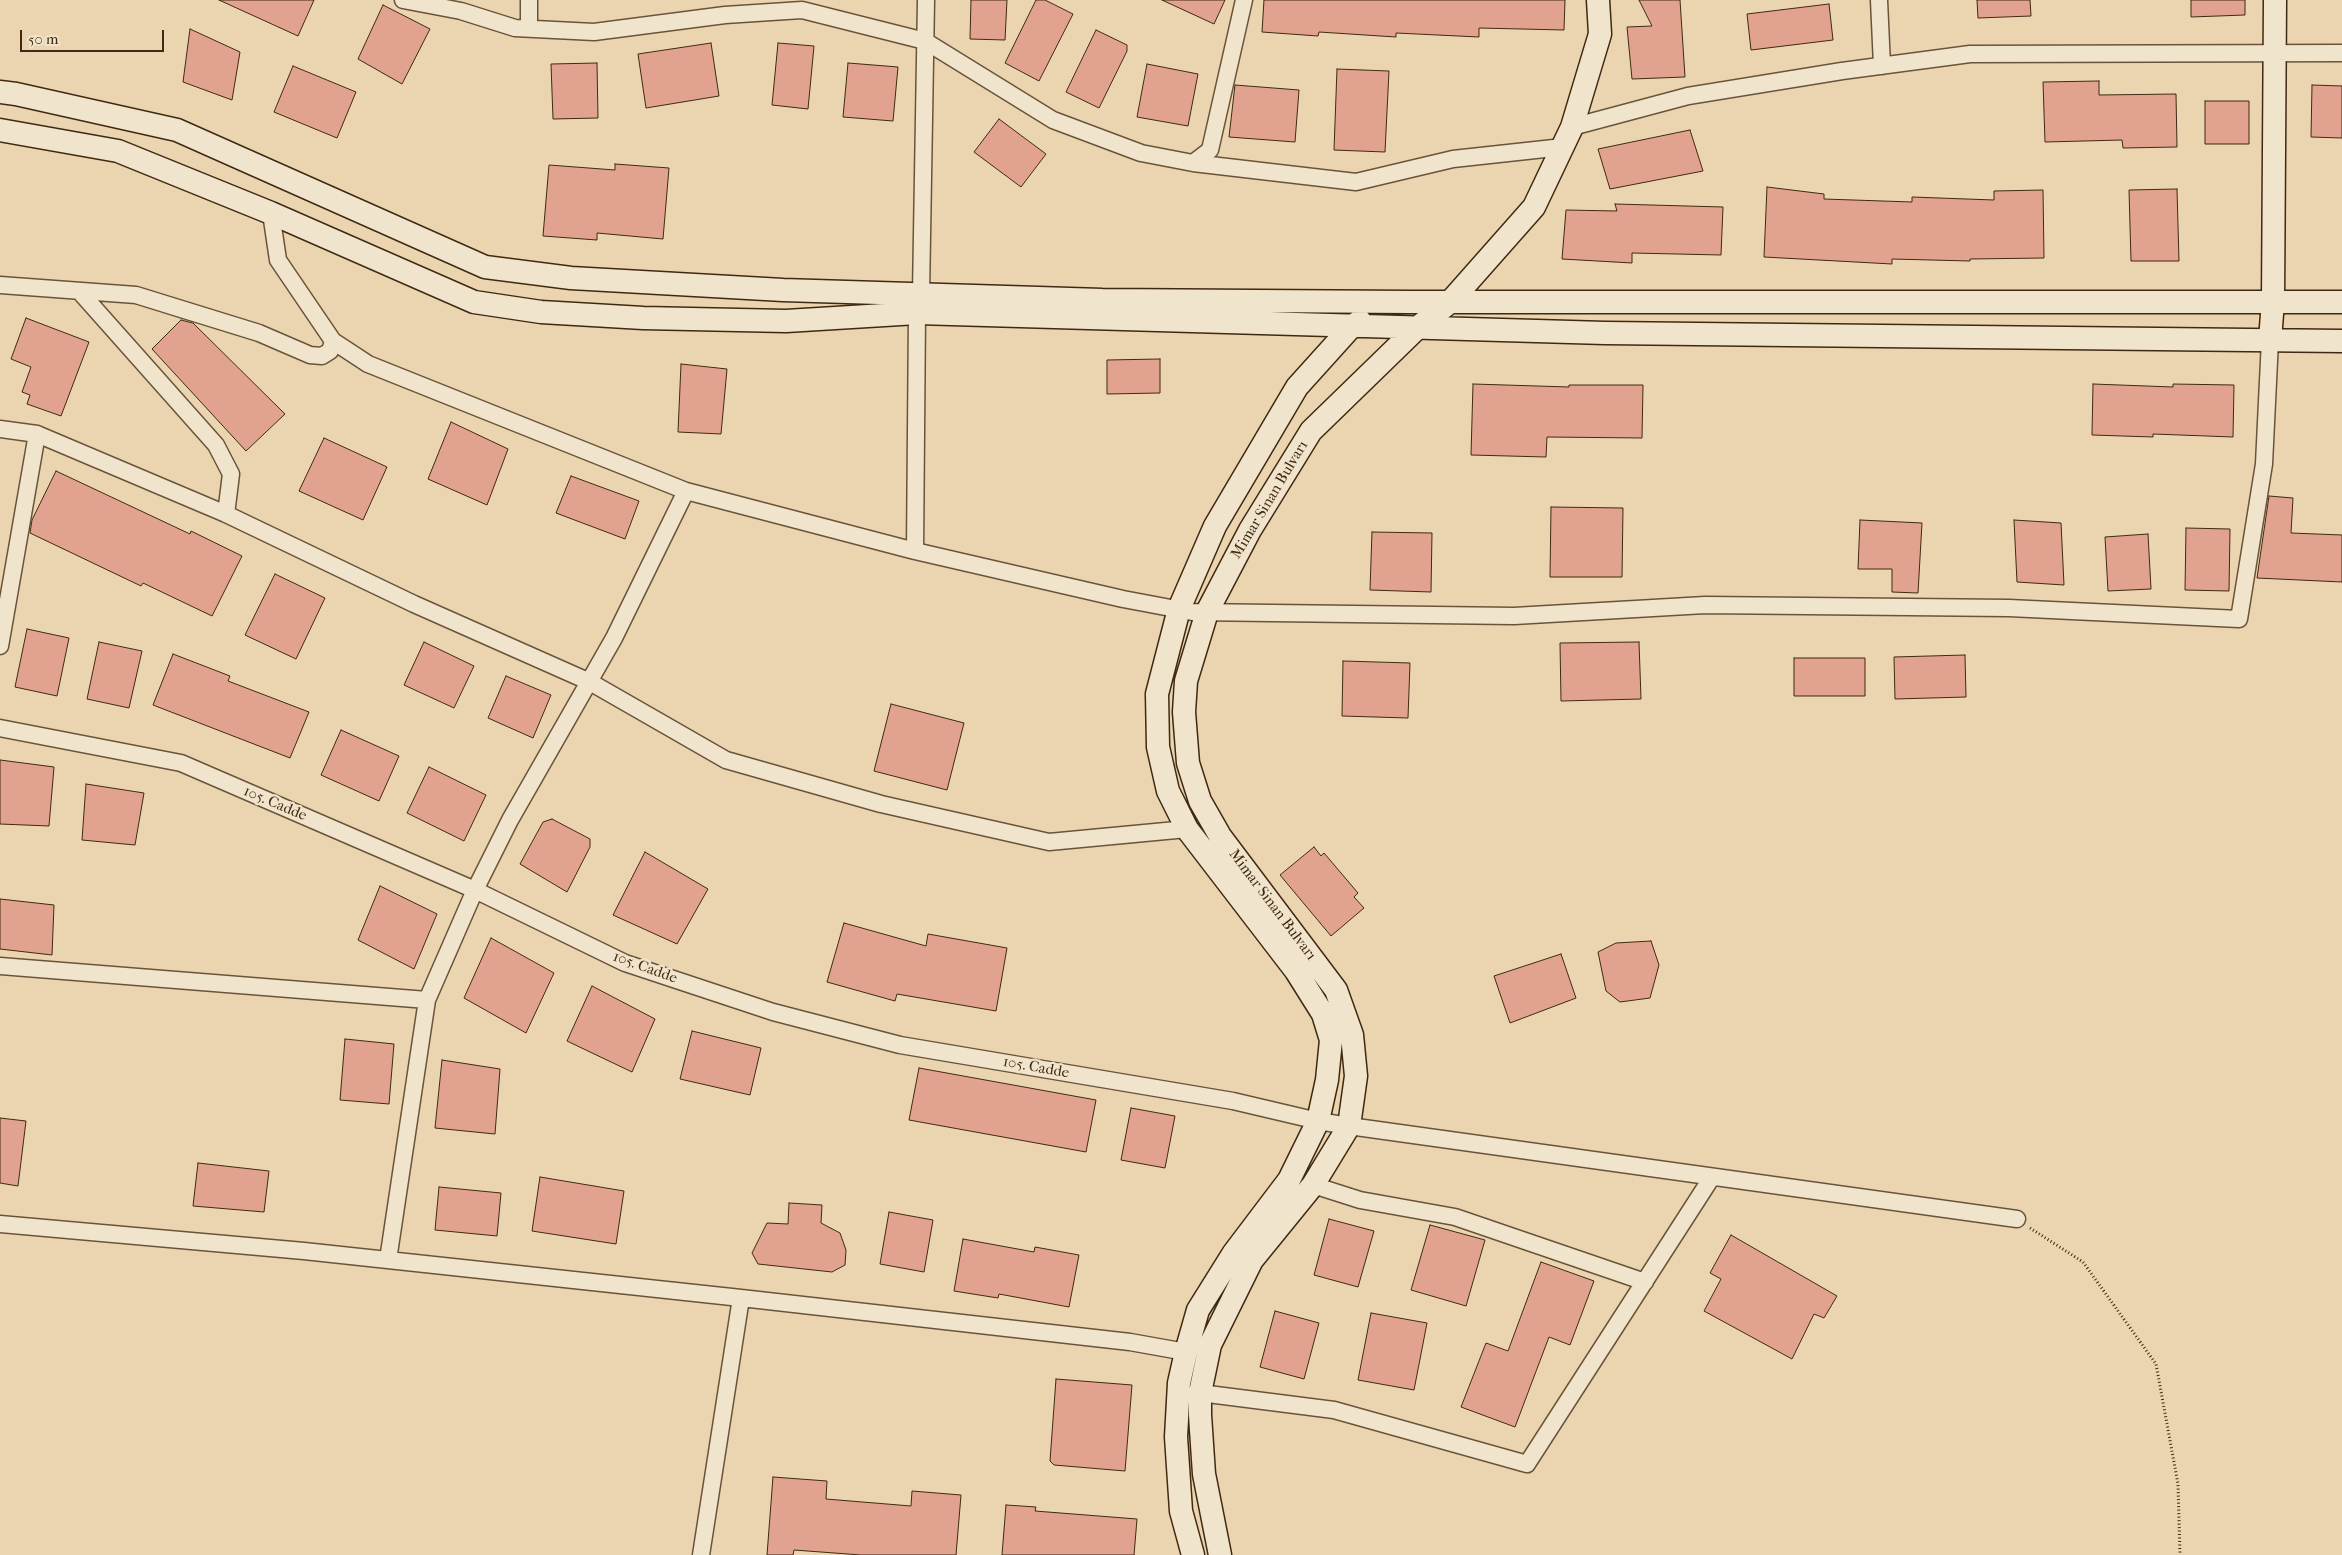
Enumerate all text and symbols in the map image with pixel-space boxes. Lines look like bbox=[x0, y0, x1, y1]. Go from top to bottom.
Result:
scale bar bbox=[22, 20, 166, 52]
text: 50 m bbox=[28, 30, 58, 48]
street label: Mimar Sinan Bulvarı bbox=[1228, 438, 1312, 562]
street label: 105. Cadde bbox=[241, 783, 309, 825]
street label: Mimar Sinan Bulvarı bbox=[1224, 846, 1320, 964]
street label: 105. Cadde bbox=[610, 948, 680, 988]
street label: 105. Cadde bbox=[1001, 1053, 1071, 1083]

